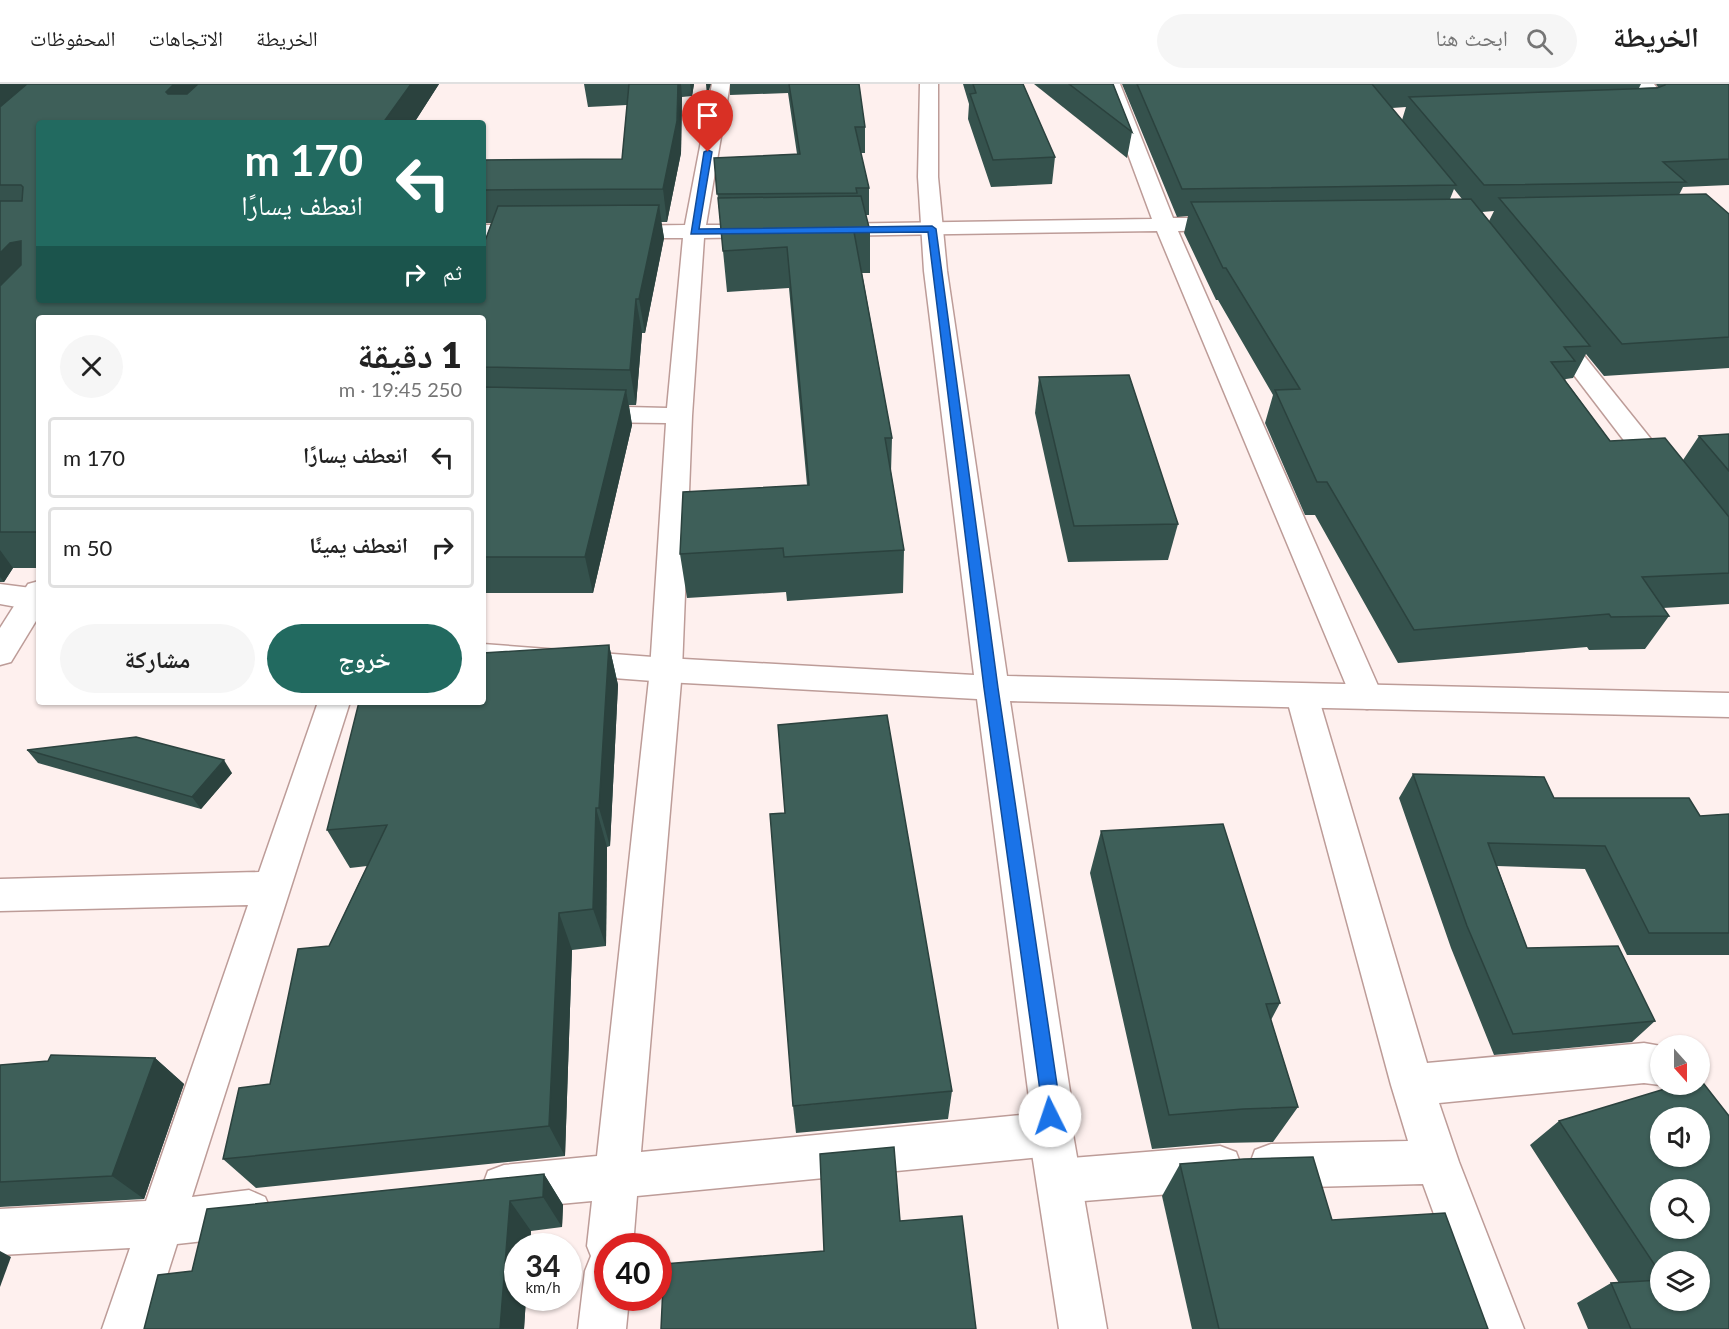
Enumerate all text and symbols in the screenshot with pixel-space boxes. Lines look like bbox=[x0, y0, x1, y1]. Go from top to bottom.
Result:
search box bbox=[1157, 14, 1577, 68]
text: الخريطة bbox=[1613, 19, 1699, 53]
text: ابحث هنا bbox=[1435, 24, 1508, 51]
text: المحفوظات bbox=[30, 25, 115, 50]
text: الاتجاهات bbox=[148, 25, 223, 50]
text: الخريطة bbox=[256, 25, 318, 50]
icon: search bbox=[1523, 25, 1556, 58]
pin bbox=[682, 90, 733, 152]
icon: arrive bbox=[691, 99, 724, 132]
text: 170 m bbox=[245, 135, 363, 185]
icon: left bbox=[384, 144, 462, 222]
text: انعطف يسارًا bbox=[241, 188, 363, 221]
icon: right bbox=[398, 258, 431, 291]
text: ثم bbox=[443, 258, 462, 285]
text: 1 دقيقة bbox=[357, 332, 462, 376]
button: close bbox=[60, 335, 123, 398]
text: 250 m · 19:45 bbox=[339, 377, 462, 401]
text: انعطف يسارًا bbox=[303, 441, 408, 468]
icon: left bbox=[426, 441, 459, 474]
text: 170 m bbox=[63, 444, 125, 471]
text: انعطف يمينًا bbox=[309, 531, 408, 558]
icon: right bbox=[426, 531, 459, 564]
text: 50 m bbox=[63, 534, 112, 561]
button: مشاركة bbox=[60, 624, 255, 693]
button: خروج bbox=[267, 624, 462, 693]
north arrow bbox=[1650, 1035, 1710, 1095]
map controls bbox=[1650, 1035, 1710, 1311]
position arrow bbox=[1018, 1084, 1082, 1148]
button: sound bbox=[1650, 1107, 1710, 1167]
button: search bbox=[1650, 1179, 1710, 1239]
speed limit sign: 40 bbox=[594, 1233, 672, 1311]
text: 34 bbox=[526, 1247, 560, 1283]
button: layers bbox=[1650, 1251, 1710, 1311]
text: km/h bbox=[525, 1278, 561, 1296]

